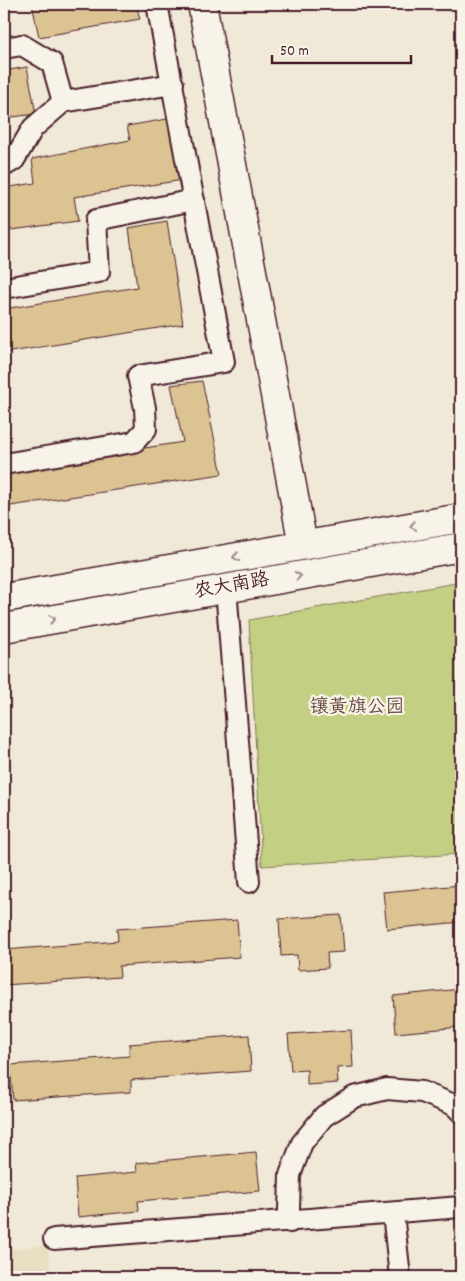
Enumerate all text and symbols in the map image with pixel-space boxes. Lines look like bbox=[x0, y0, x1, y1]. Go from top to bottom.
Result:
scale bar bbox=[272, 32, 411, 64]
text: 50 m bbox=[280, 41, 309, 63]
one-way arrow bbox=[409, 520, 418, 531]
one-way arrow bbox=[232, 551, 240, 561]
street label: 农大南路 bbox=[192, 567, 272, 607]
one-way arrow bbox=[293, 571, 302, 581]
one-way arrow bbox=[47, 615, 56, 625]
park label: 镶黄旗公园 bbox=[309, 695, 405, 722]

